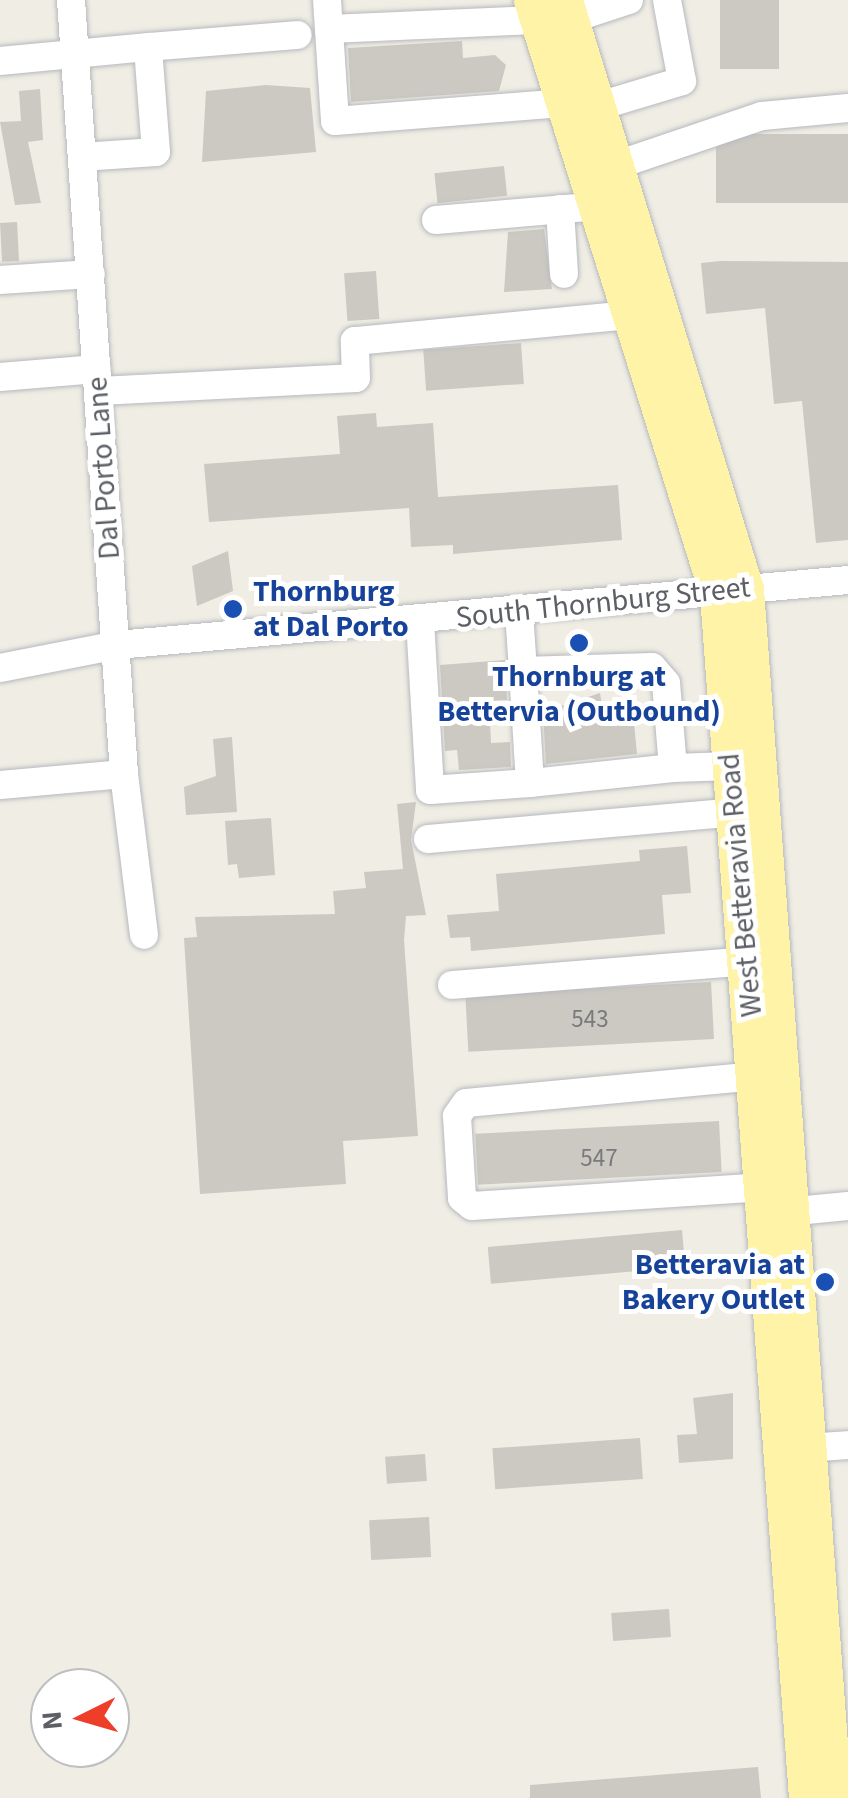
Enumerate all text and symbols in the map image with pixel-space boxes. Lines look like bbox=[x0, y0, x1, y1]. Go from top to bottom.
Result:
street label: Dal Porto Lane bbox=[80, 375, 128, 561]
street label: South Thornburg Street bbox=[454, 570, 752, 636]
place label: Thornburg at Dal Porto bbox=[253, 574, 409, 644]
marker: Thornburg at Dal Porto bbox=[222, 598, 244, 620]
marker: Thornburg at Bettervia (Outbound) bbox=[568, 632, 590, 654]
place label: Thornburg at Bettervia (Outbound) bbox=[437, 659, 721, 730]
street label: West Betteravia Road bbox=[712, 752, 770, 1018]
house number: 543 bbox=[571, 1004, 609, 1034]
house number: 547 bbox=[580, 1143, 618, 1173]
place label: Betteravia at Bakery Outlet bbox=[622, 1247, 805, 1318]
marker: Betteravia at Bakery Outlet bbox=[814, 1271, 836, 1293]
north arrow bbox=[30, 1668, 130, 1768]
text: N bbox=[31, 1709, 73, 1731]

